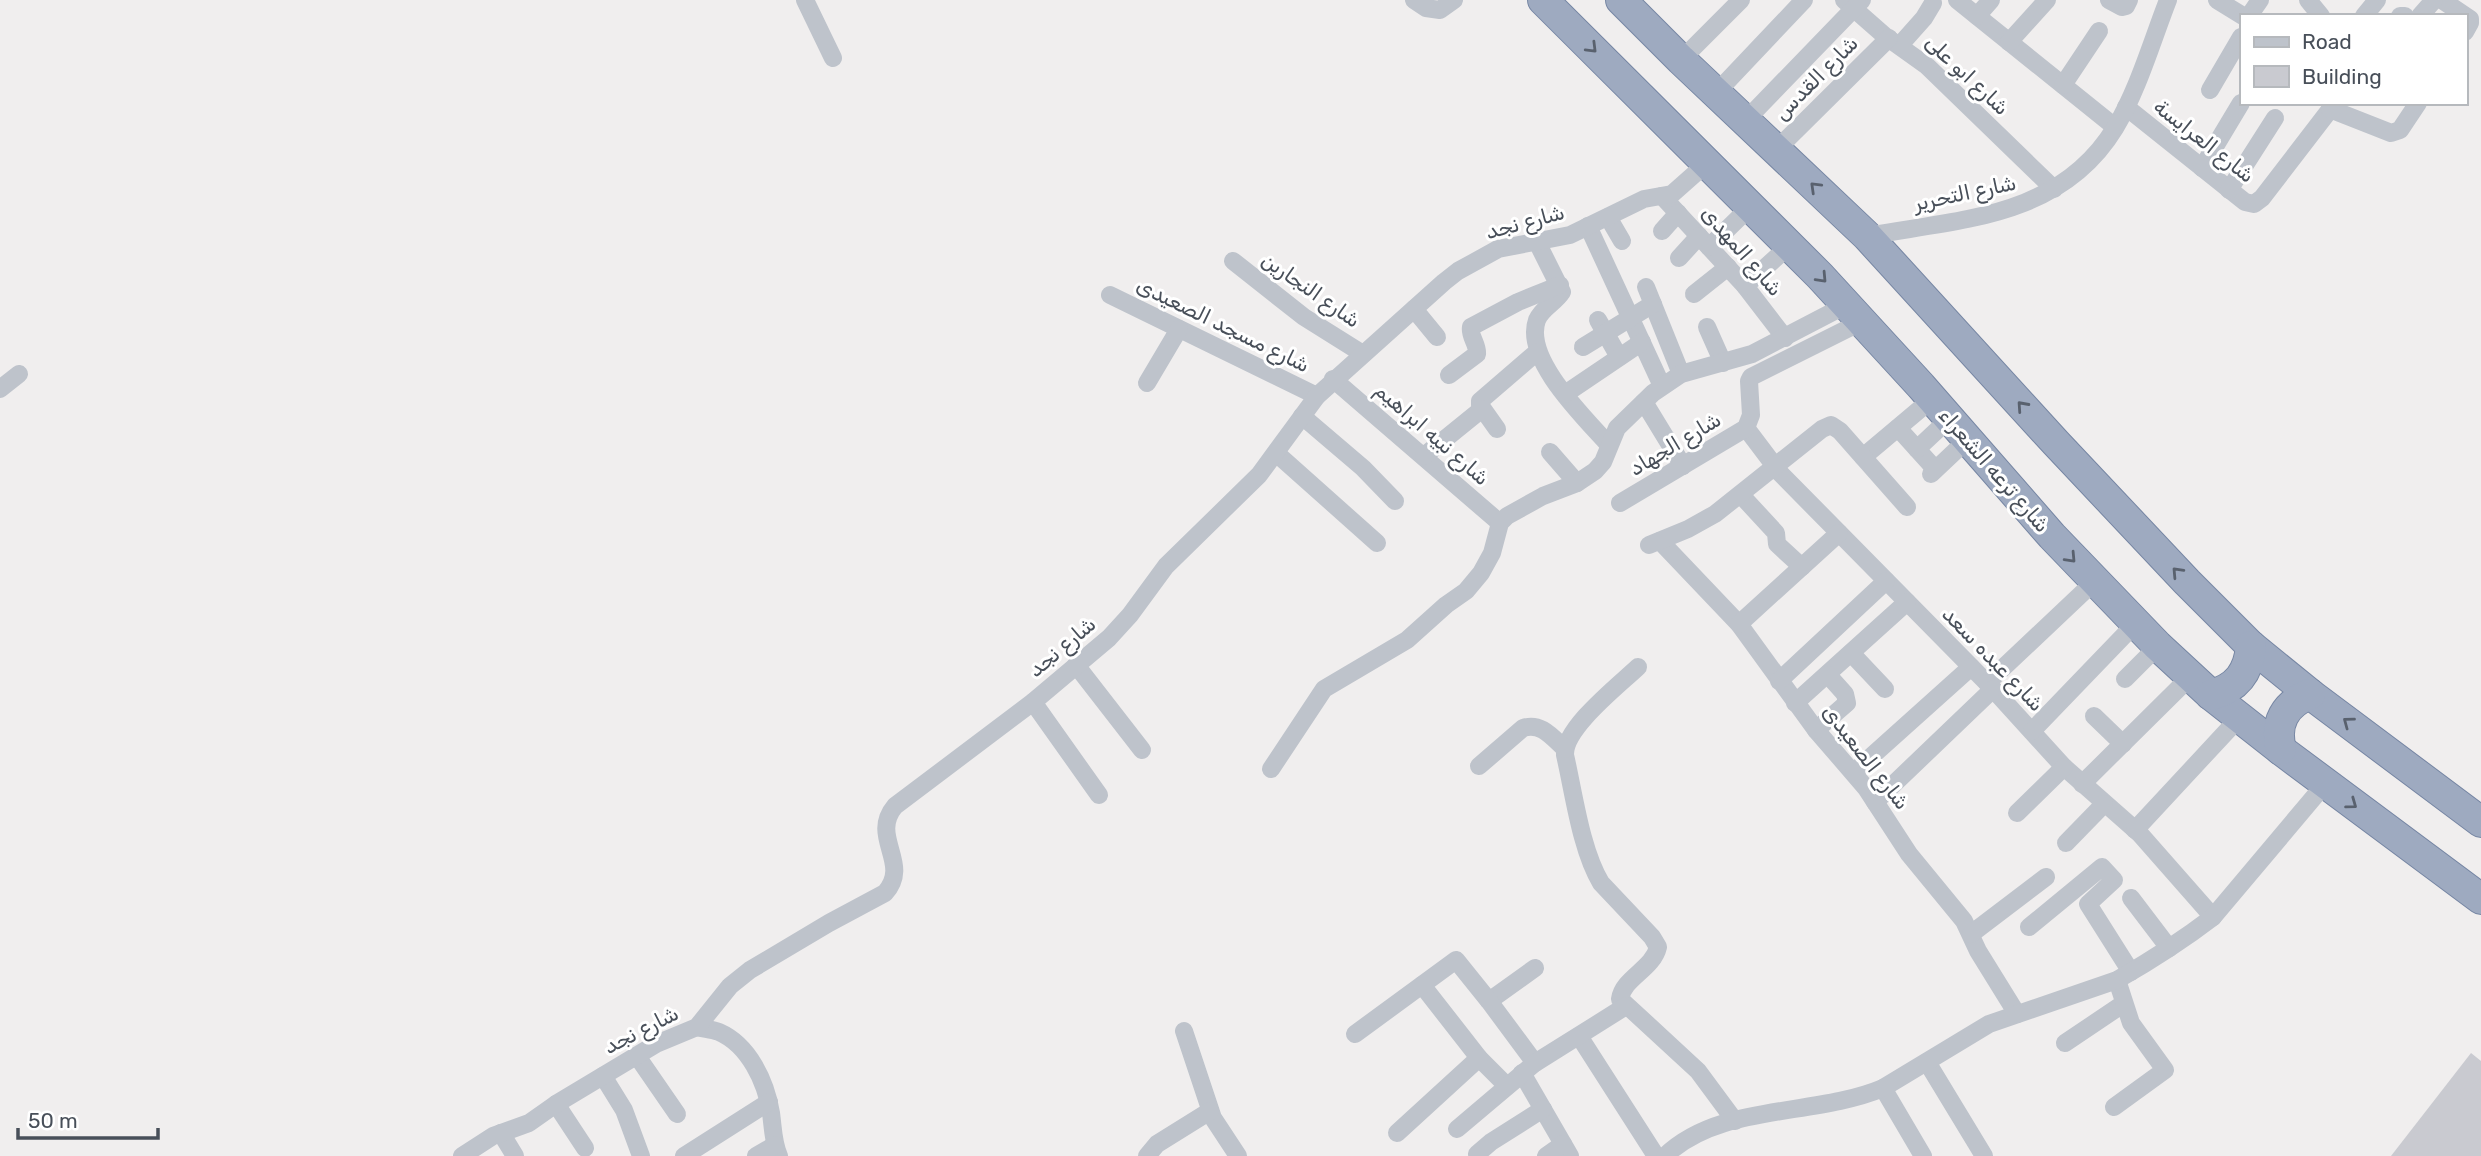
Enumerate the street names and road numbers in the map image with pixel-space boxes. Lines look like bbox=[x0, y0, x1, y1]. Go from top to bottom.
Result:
street label: شارع ابو على bbox=[1919, 29, 2015, 121]
street label: شارع القدس bbox=[1768, 30, 1864, 126]
street label: شارع العرايسة bbox=[2148, 94, 2260, 189]
street label: شارع التحرير bbox=[1909, 169, 2019, 218]
street label: شارع نجد bbox=[1483, 199, 1568, 246]
street label: شارع المهدى bbox=[1695, 200, 1788, 302]
street label: شارع النجارين bbox=[1256, 247, 1365, 334]
street label: شارع مسجد الصعيدى bbox=[1132, 272, 1314, 379]
street label: شارع نبيه ابراهيم bbox=[1369, 377, 1495, 492]
street label: شارع ترعه الشعراء bbox=[1932, 402, 2055, 538]
street label: شارع الجهاد bbox=[1624, 406, 1726, 482]
street label: شارع عبده سعد bbox=[1936, 601, 2049, 718]
street label: شارع نجد bbox=[1023, 611, 1102, 684]
street label: شارع الصعيدى bbox=[1816, 699, 1915, 816]
street label: شارع نجد bbox=[599, 1000, 683, 1061]

